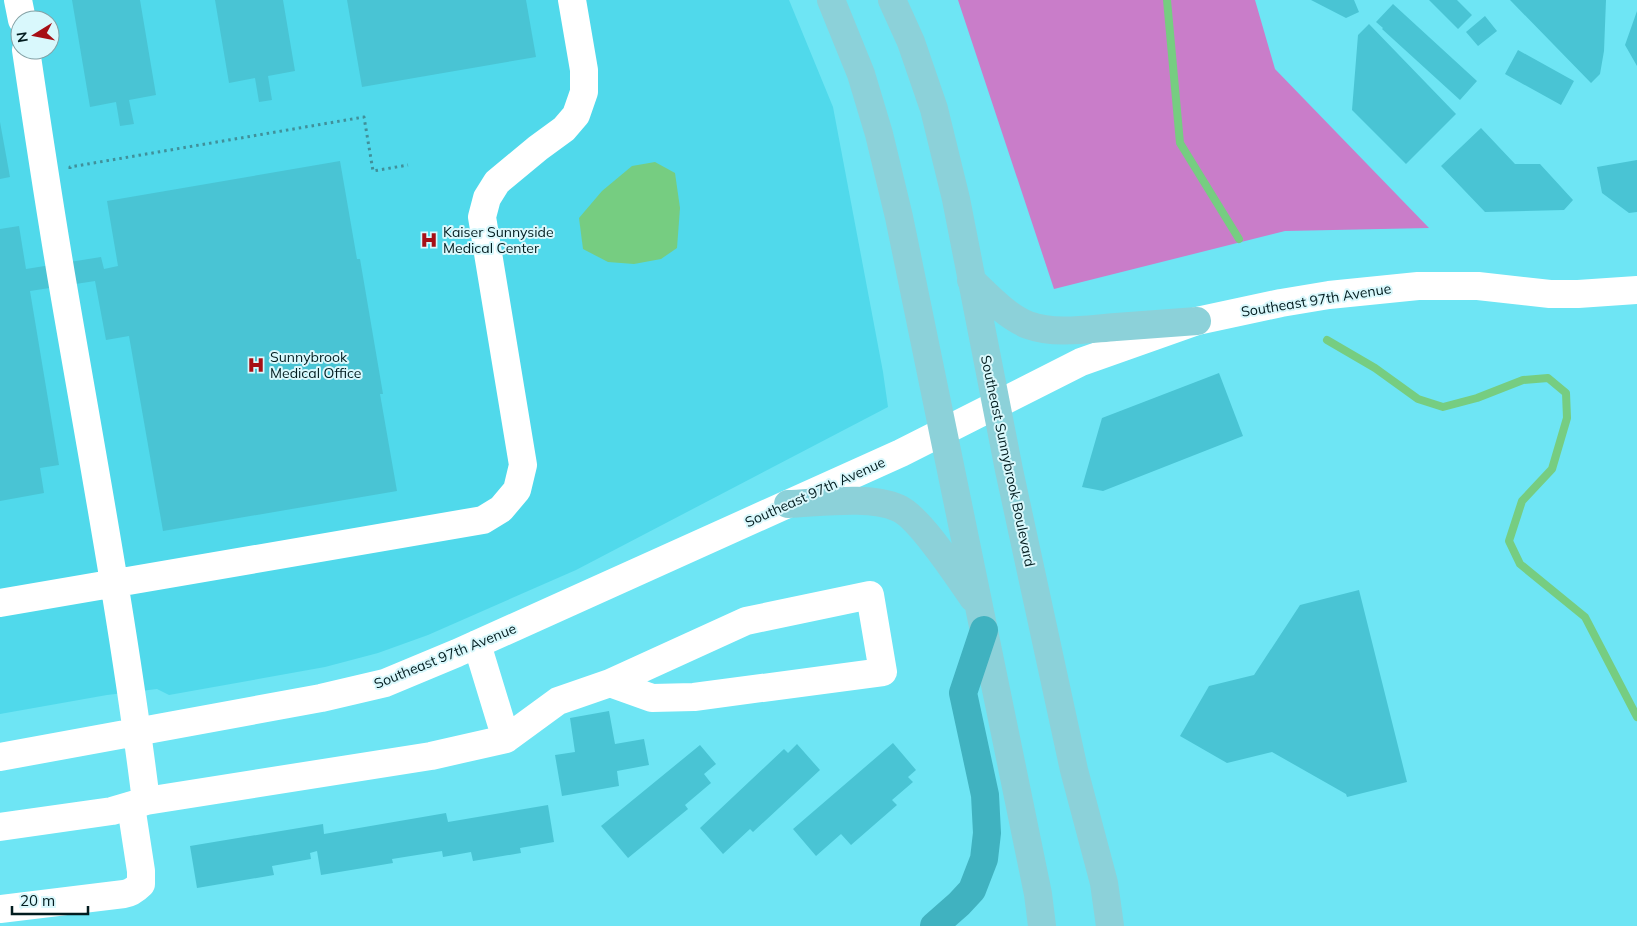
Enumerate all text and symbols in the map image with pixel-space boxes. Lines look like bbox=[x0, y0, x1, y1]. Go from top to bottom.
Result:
north arrow bbox=[10, 10, 60, 60]
text: N bbox=[12, 30, 32, 44]
place label: Kaiser Sunnyside Medical Center bbox=[443, 223, 554, 257]
hospital icon: Kaiser Sunnyside Medical Center bbox=[419, 230, 439, 250]
street label: Southeast 97th Avenue bbox=[1240, 279, 1392, 321]
place label: Sunnybrook Medical Office bbox=[270, 348, 361, 382]
street label: Southeast Sunnybrook Boulevard bbox=[977, 354, 1039, 568]
hospital icon: Sunnybrook Medical Office bbox=[246, 355, 266, 375]
street label: Southeast 97th Avenue bbox=[742, 453, 888, 531]
street label: Southeast 97th Avenue bbox=[371, 619, 519, 693]
scale bar bbox=[12, 884, 89, 916]
text: 20 m bbox=[20, 891, 55, 910]

